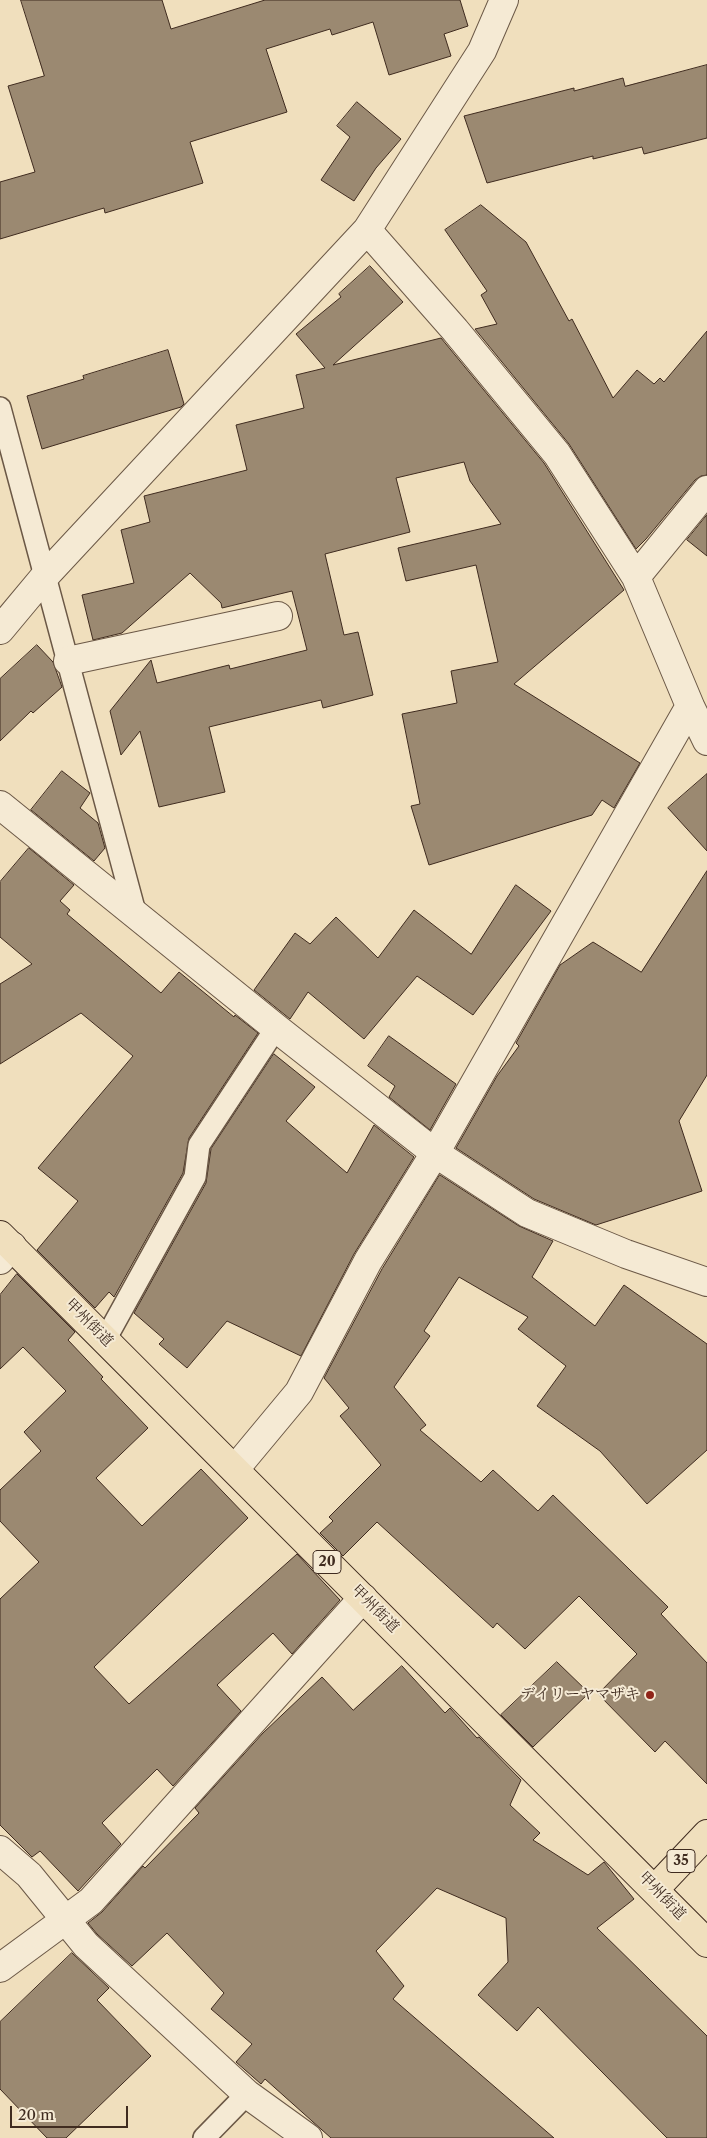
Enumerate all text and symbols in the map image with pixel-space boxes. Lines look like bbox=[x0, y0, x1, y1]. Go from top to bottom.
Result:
street label: 甲州街道 bbox=[61, 1295, 117, 1351]
road number: 20 bbox=[313, 1550, 341, 1574]
street label: 甲州街道 bbox=[347, 1581, 403, 1637]
place label: デイリーヤマザキ bbox=[520, 1686, 640, 1704]
marker: デイリーヤマザキ bbox=[644, 1689, 656, 1701]
road number: 35 bbox=[667, 1850, 695, 1872]
street label: 甲州街道 bbox=[635, 1868, 689, 1924]
scale bar bbox=[12, 2096, 130, 2128]
text: 20 m bbox=[18, 2105, 54, 2124]

